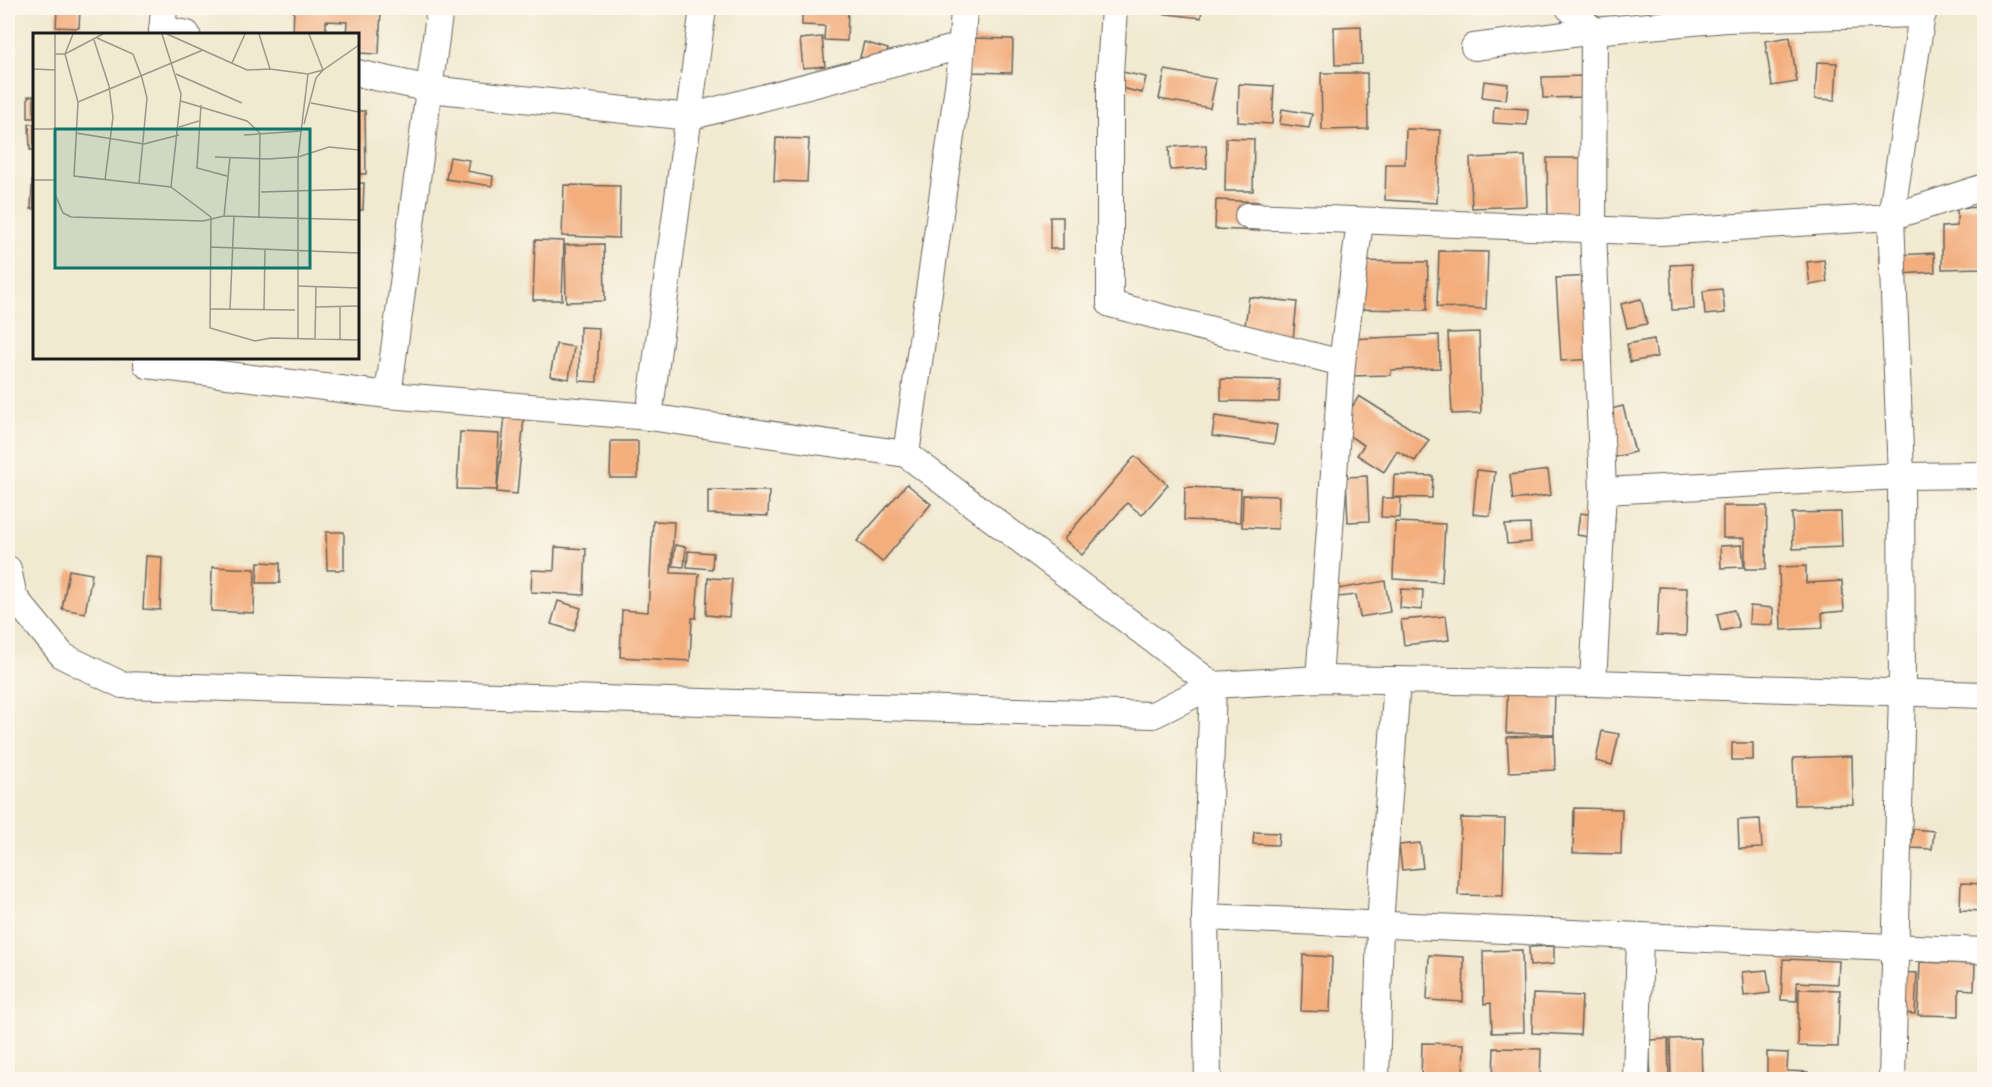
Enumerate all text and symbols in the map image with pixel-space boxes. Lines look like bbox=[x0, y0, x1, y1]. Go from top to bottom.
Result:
inset map bbox=[33, 33, 358, 358]

